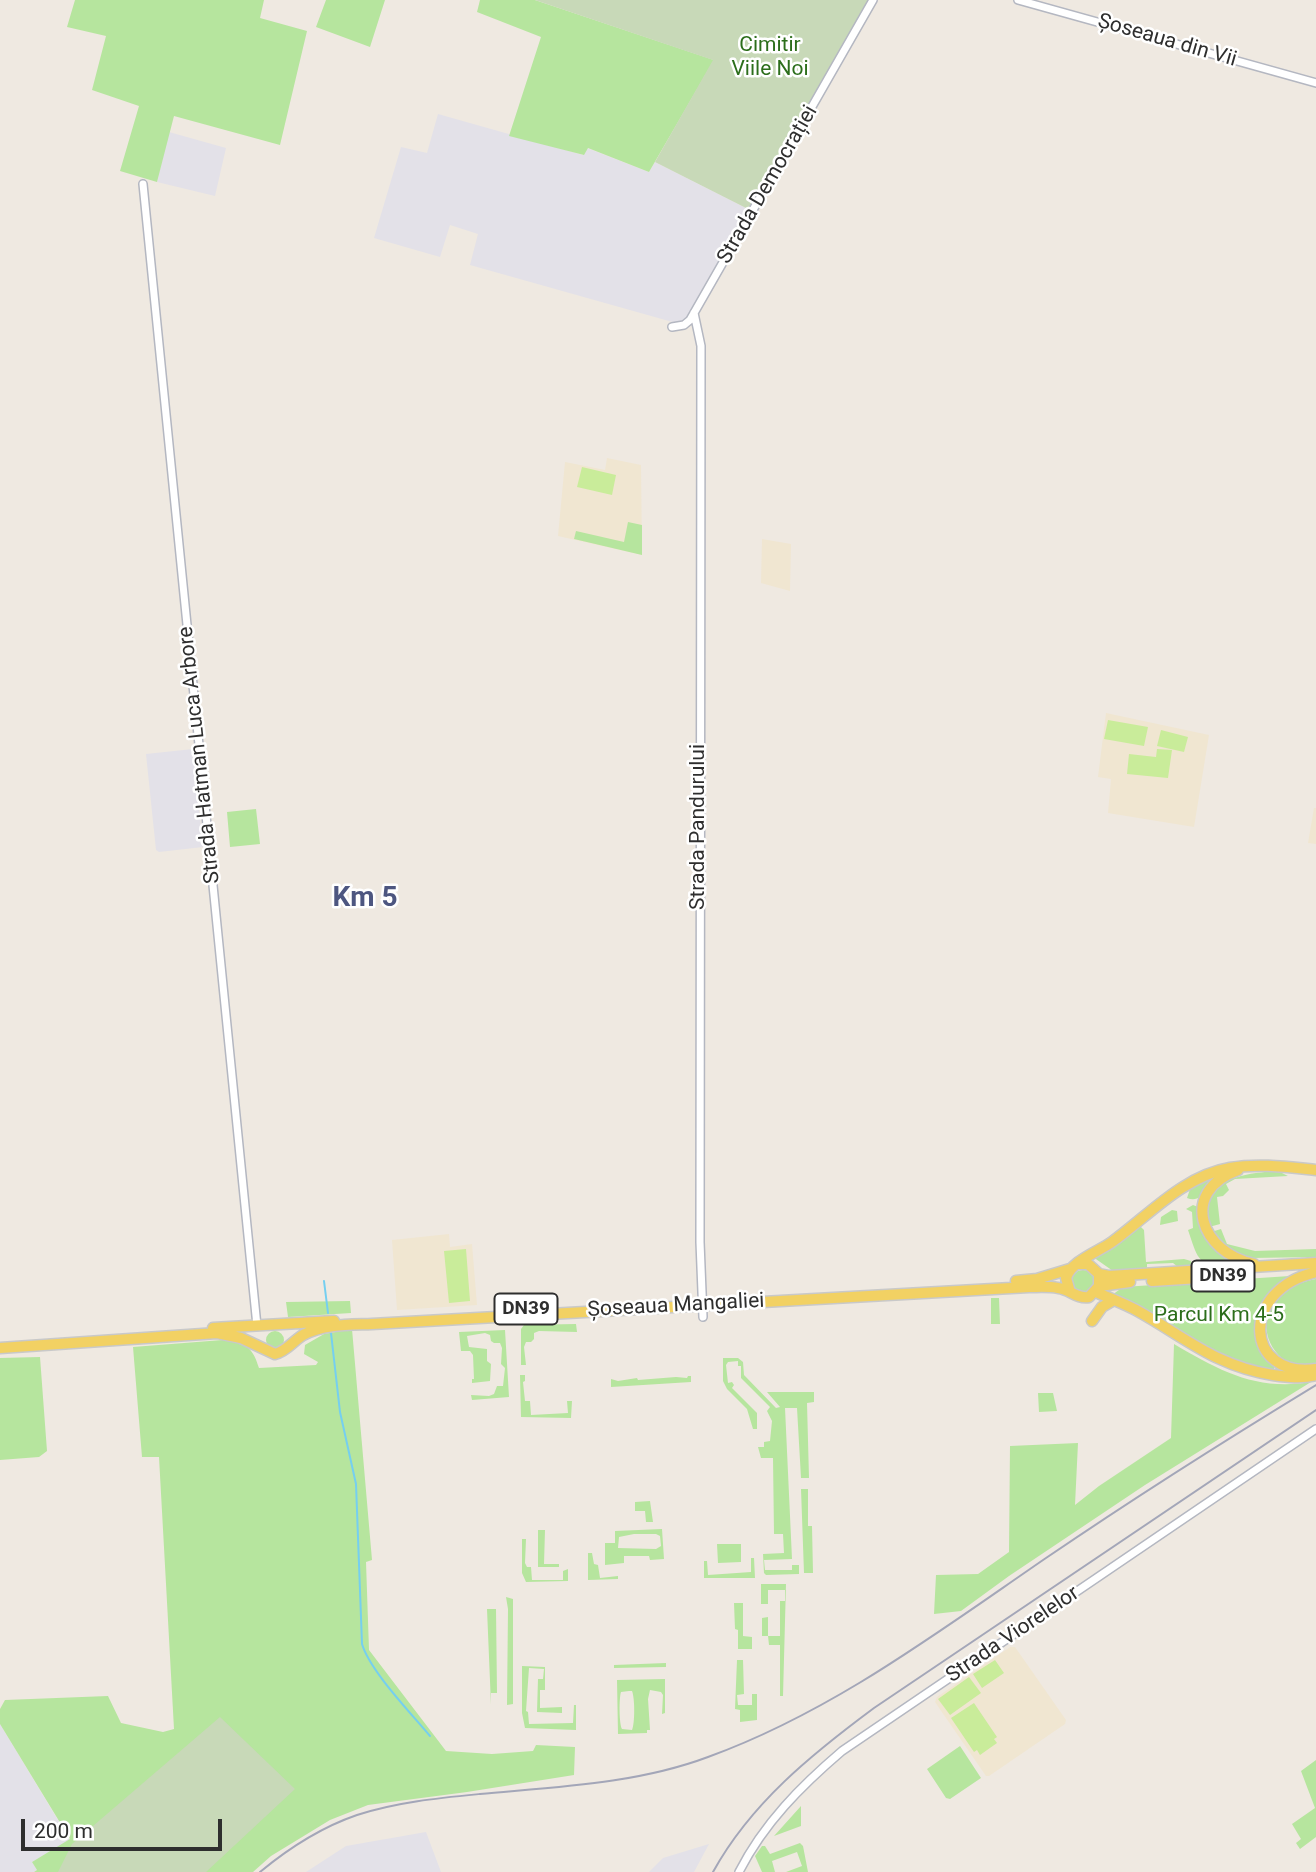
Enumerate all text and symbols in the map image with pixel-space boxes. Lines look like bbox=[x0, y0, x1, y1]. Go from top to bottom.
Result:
street label: Șoseaua din Vii bbox=[1095, 9, 1239, 73]
park label: Cimitir Viile Noi bbox=[731, 33, 809, 83]
street label: Strada Democrației bbox=[712, 101, 824, 269]
street label: Strada Hatman Luca Arbore bbox=[174, 625, 226, 885]
street label: Strada Pandurului bbox=[686, 744, 712, 910]
district label: Km 5 bbox=[333, 882, 397, 916]
road number: DN39 bbox=[1192, 1260, 1254, 1292]
street label: Șoseaua Mangaliei bbox=[587, 1289, 765, 1323]
road number: DN39 bbox=[494, 1294, 558, 1324]
park label: Parcul Km 4-5 bbox=[1154, 1303, 1284, 1329]
street label: Strada Viorelelor bbox=[942, 1581, 1084, 1689]
scale bar bbox=[24, 1806, 226, 1850]
text: 200 m bbox=[34, 1819, 93, 1843]

